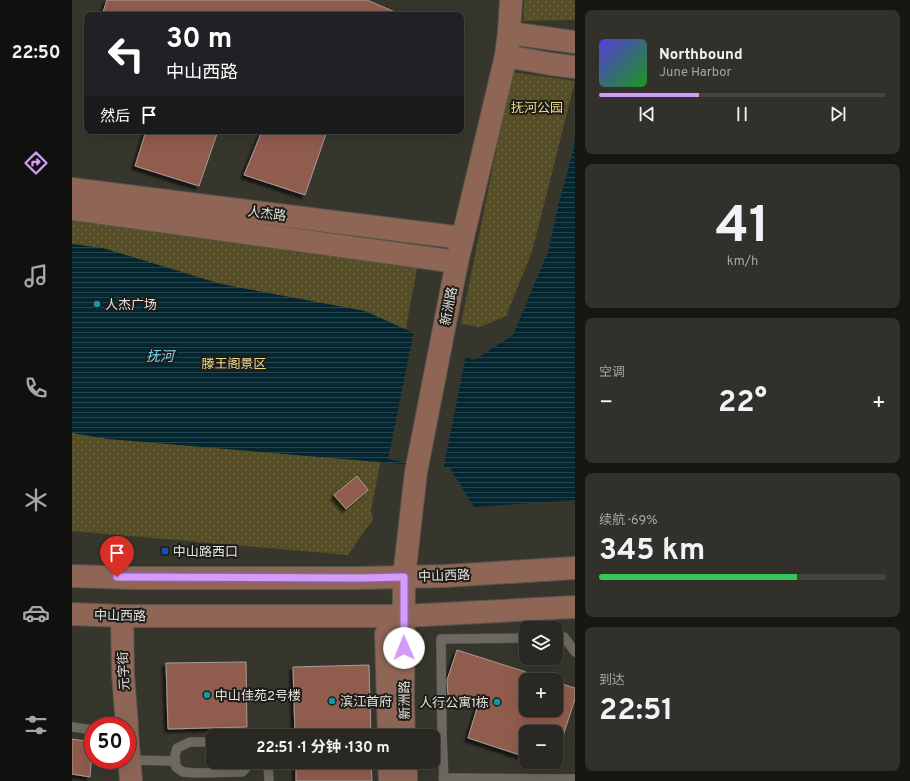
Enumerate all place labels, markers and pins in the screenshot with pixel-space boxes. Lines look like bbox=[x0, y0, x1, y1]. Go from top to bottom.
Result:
place label: 人杰广场 bbox=[105, 298, 157, 314]
marker: 人杰广场 bbox=[92, 299, 102, 309]
pin bbox=[100, 536, 134, 577]
place label: 中山路西口 bbox=[173, 545, 238, 561]
marker: 中山路西口 bbox=[160, 546, 170, 556]
place label: 中山佳苑2号楼 bbox=[215, 689, 301, 705]
marker: 中山佳苑2号楼 bbox=[202, 690, 212, 700]
place label: 滨江首府 bbox=[340, 694, 392, 711]
place label: 人行公寓1栋 bbox=[419, 695, 489, 712]
marker: 滨江首府 bbox=[327, 696, 337, 706]
marker: 人行公寓1栋 bbox=[492, 697, 502, 707]

